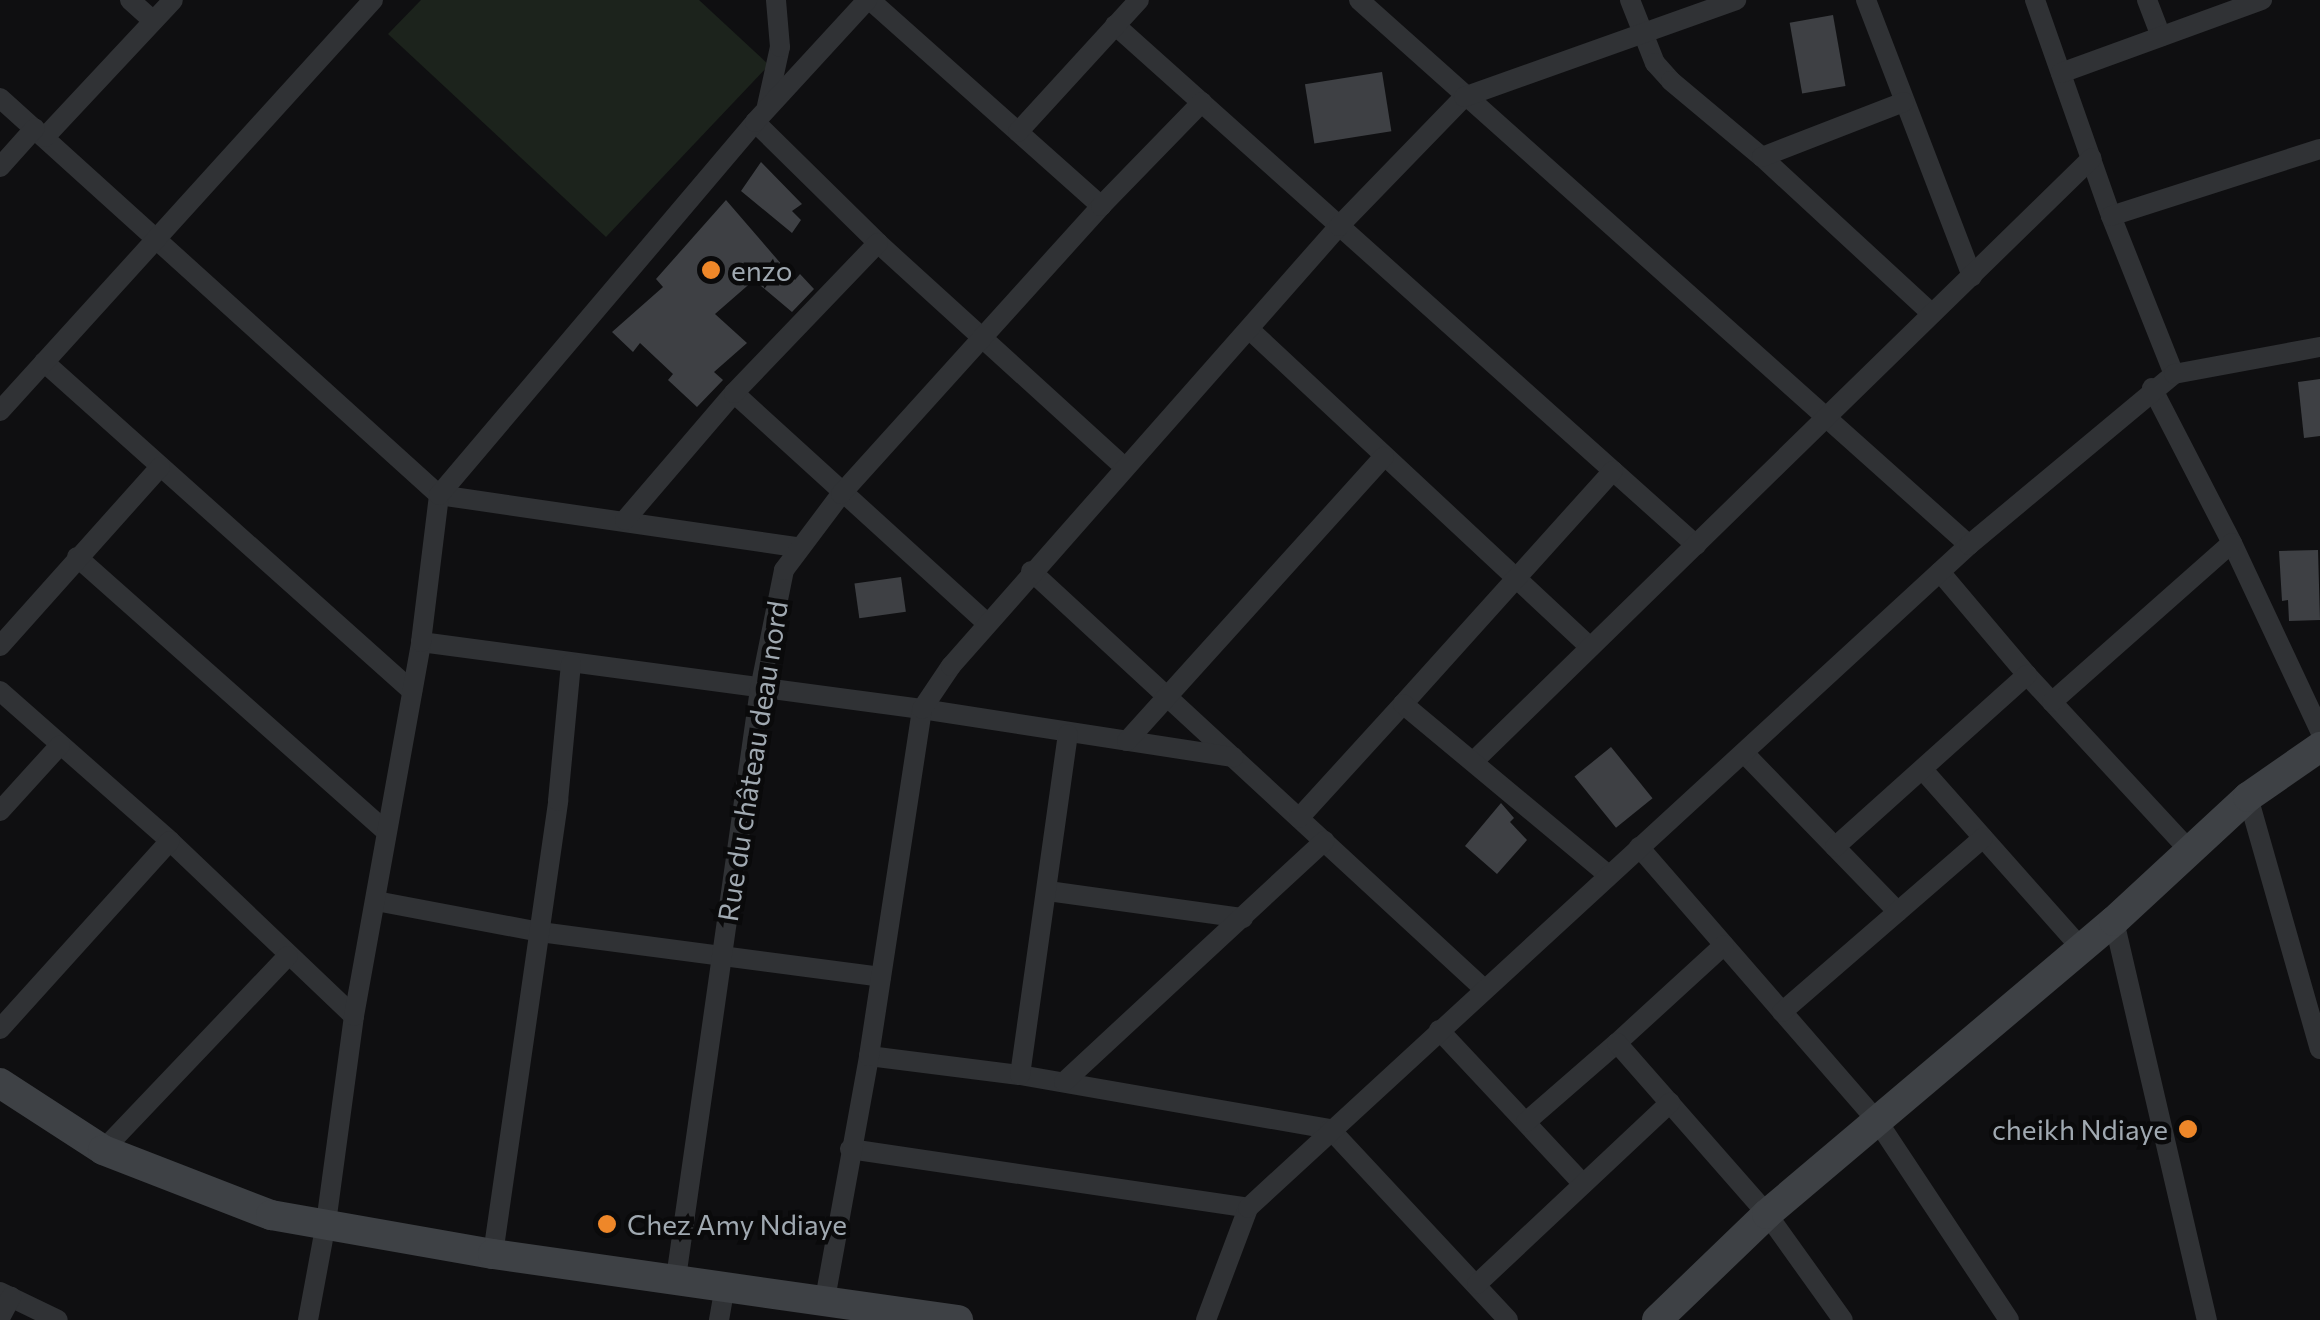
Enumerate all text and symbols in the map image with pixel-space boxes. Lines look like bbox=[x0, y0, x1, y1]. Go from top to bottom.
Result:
place label: enzo bbox=[731, 253, 792, 287]
marker: enzo bbox=[700, 259, 722, 281]
street label: Rue du château deau nord bbox=[710, 598, 794, 924]
place label: cheikh Ndiaye bbox=[1992, 1112, 2168, 1146]
marker: cheikh Ndiaye bbox=[2177, 1118, 2199, 1140]
place label: Chez Amy Ndiaye bbox=[627, 1207, 847, 1241]
marker: Chez Amy Ndiaye bbox=[596, 1213, 618, 1235]

